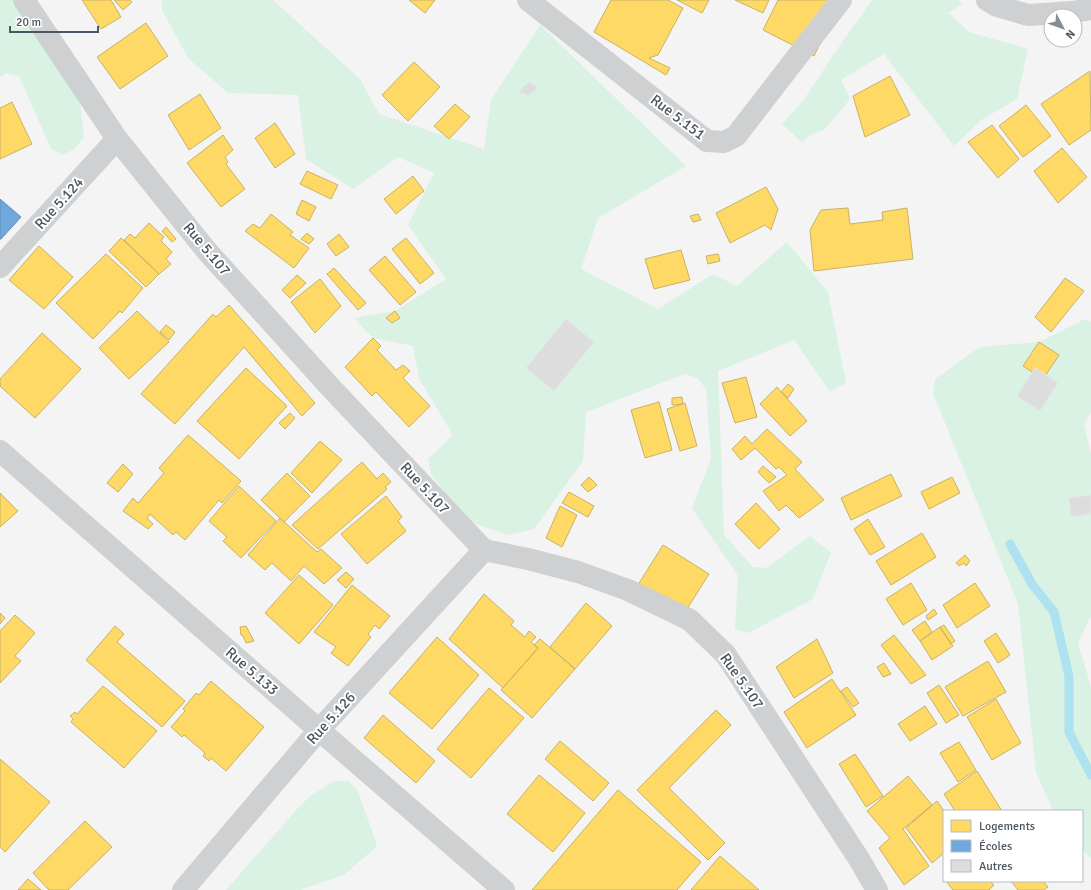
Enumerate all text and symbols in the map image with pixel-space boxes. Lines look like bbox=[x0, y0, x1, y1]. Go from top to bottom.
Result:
scale bar bbox=[10, 8, 98, 34]
north arrow bbox=[1043, 8, 1083, 48]
text: 20 m bbox=[16, 15, 41, 30]
text: N bbox=[1063, 27, 1078, 41]
street label: Rue 5.151 bbox=[647, 91, 709, 143]
street label: Rue 5.124 bbox=[31, 173, 87, 233]
street label: Rue 5.107 bbox=[180, 219, 234, 279]
street label: Rue 5.107 bbox=[397, 458, 453, 518]
street label: Rue 5.133 bbox=[222, 643, 282, 699]
street label: Rue 5.107 bbox=[716, 650, 768, 712]
street label: Rue 5.126 bbox=[303, 688, 359, 748]
legend bbox=[943, 810, 1083, 882]
text: Logements bbox=[979, 819, 1035, 834]
text: Écoles bbox=[979, 839, 1012, 854]
text: Autres bbox=[979, 859, 1012, 874]

